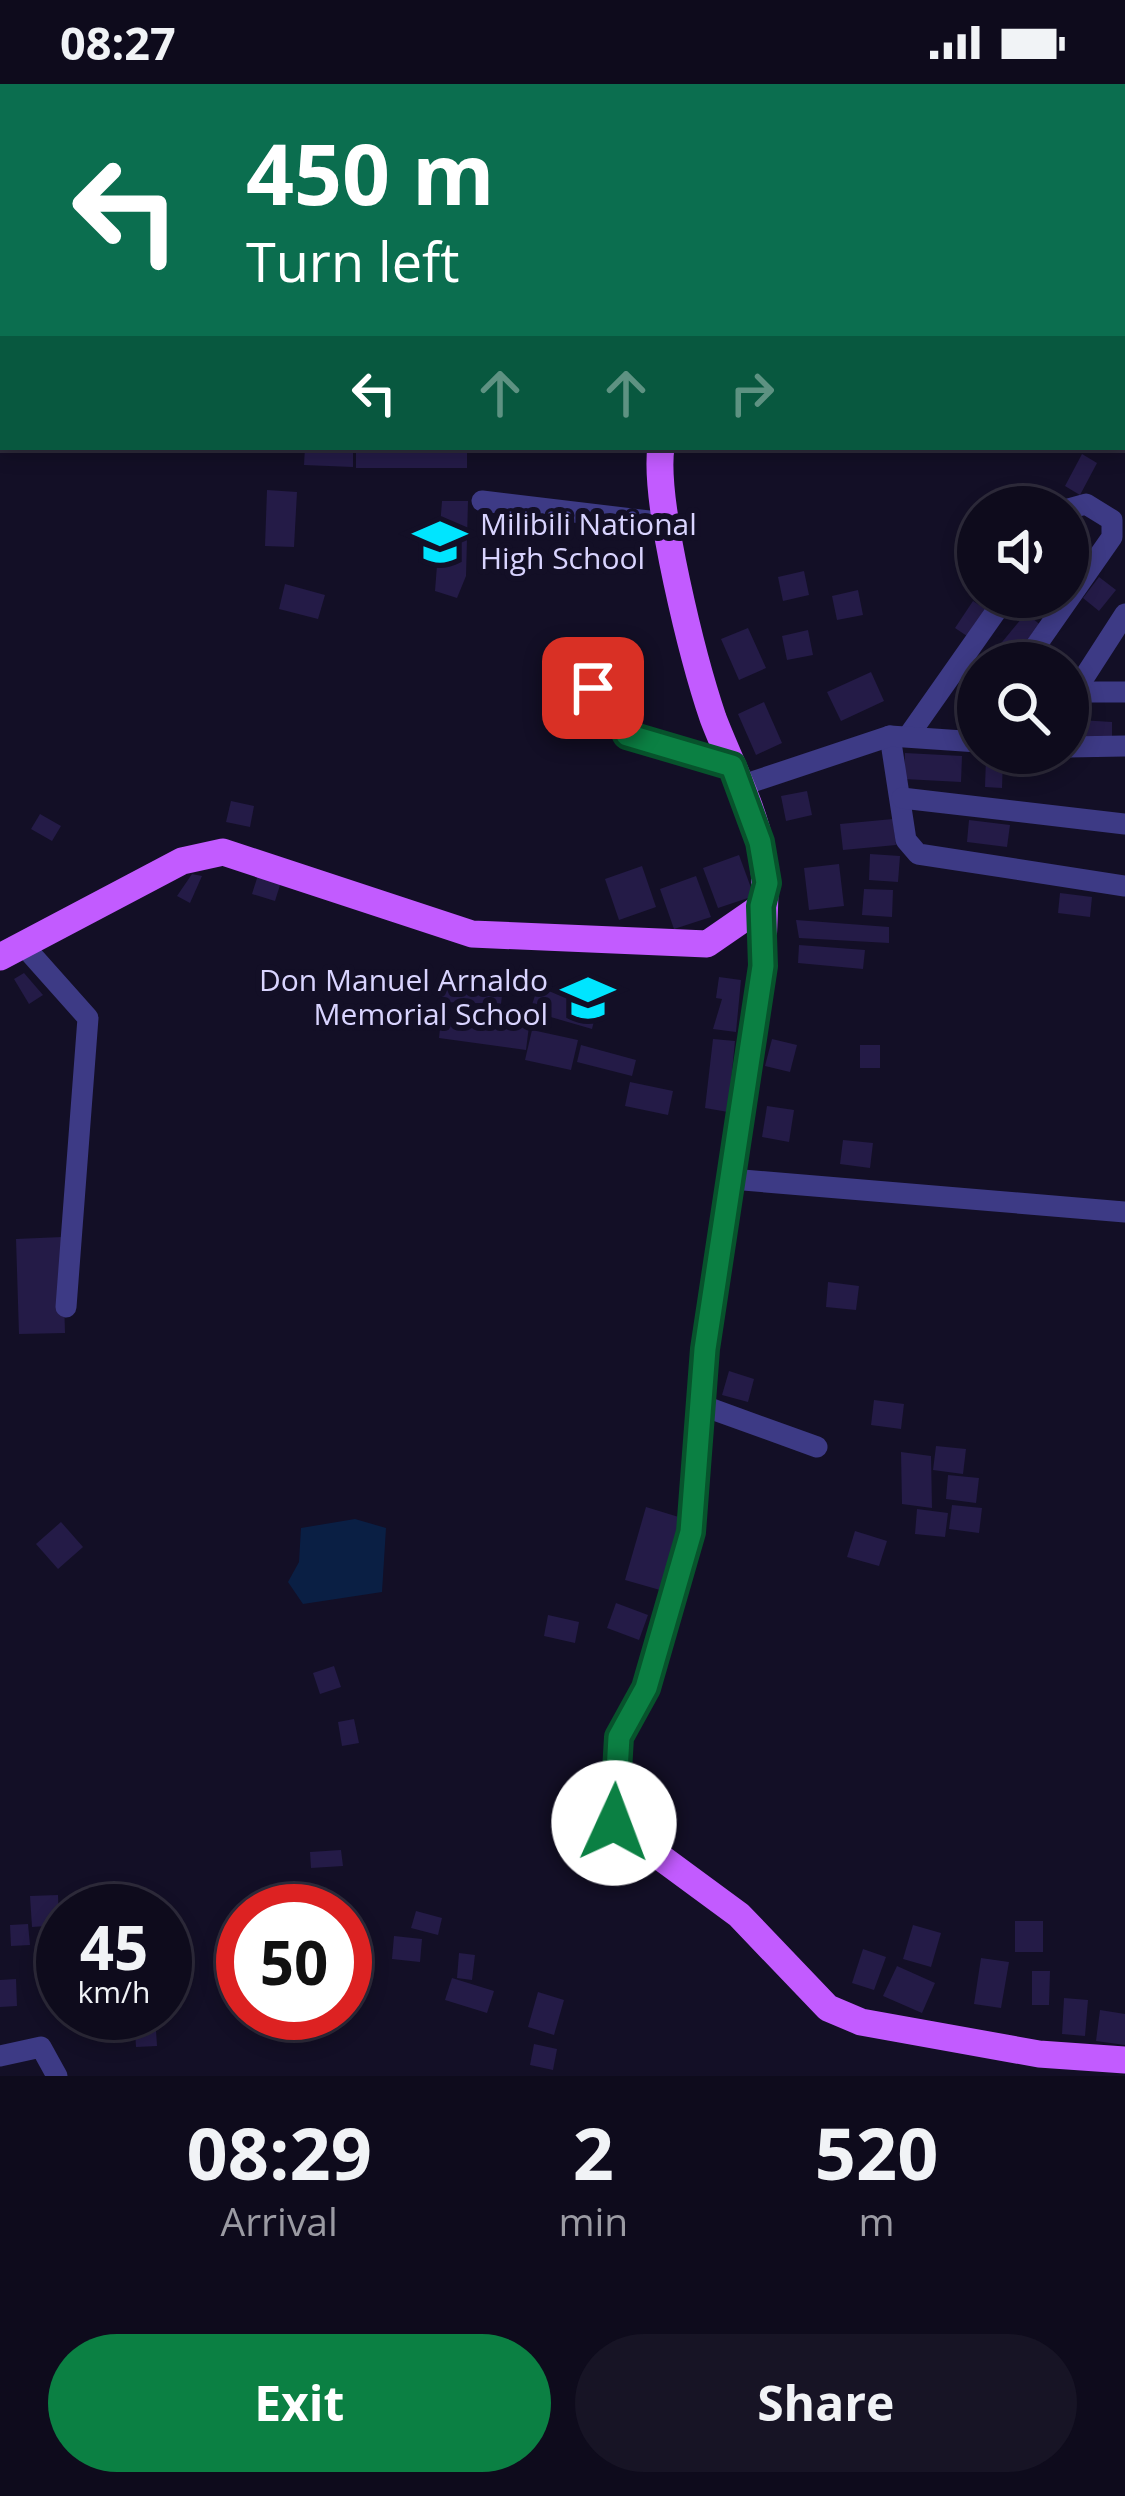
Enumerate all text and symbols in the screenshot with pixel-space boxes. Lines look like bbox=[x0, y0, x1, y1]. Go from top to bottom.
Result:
text: 08:27 bbox=[60, 12, 176, 73]
text: 450 m bbox=[246, 115, 494, 230]
icon: left bbox=[48, 132, 204, 288]
text: Turn left bbox=[246, 224, 459, 298]
icon: left bbox=[341, 360, 407, 426]
icon: ahead bbox=[467, 360, 533, 426]
icon: ahead bbox=[593, 360, 659, 426]
icon: right bbox=[719, 360, 785, 426]
map controls bbox=[957, 486, 1089, 774]
button: sound bbox=[957, 486, 1089, 618]
place label: Milibili National High School bbox=[480, 503, 697, 578]
school or university icon: Milibili National High School bbox=[411, 513, 469, 571]
pin bbox=[542, 637, 644, 739]
button: search bbox=[957, 642, 1089, 774]
icon: arrive bbox=[560, 655, 626, 721]
place label: Don Manuel Arnaldo Memorial School bbox=[259, 959, 548, 1034]
school or university icon: Don Manuel Arnaldo Memorial School bbox=[559, 969, 617, 1027]
position arrow bbox=[551, 1760, 677, 1886]
speed limit sign: 50 bbox=[216, 1884, 372, 2040]
text: 45 bbox=[80, 1906, 148, 1988]
text: km/h bbox=[78, 1971, 150, 2012]
text: 08:29 bbox=[187, 2103, 372, 2201]
text: 2 bbox=[573, 2103, 614, 2201]
text: 520 bbox=[815, 2103, 938, 2201]
text: Arrival bbox=[221, 2194, 338, 2247]
text: min bbox=[558, 2194, 628, 2247]
text: m bbox=[859, 2194, 895, 2247]
button: Exit bbox=[48, 2334, 551, 2472]
button: Share bbox=[575, 2334, 1077, 2472]

